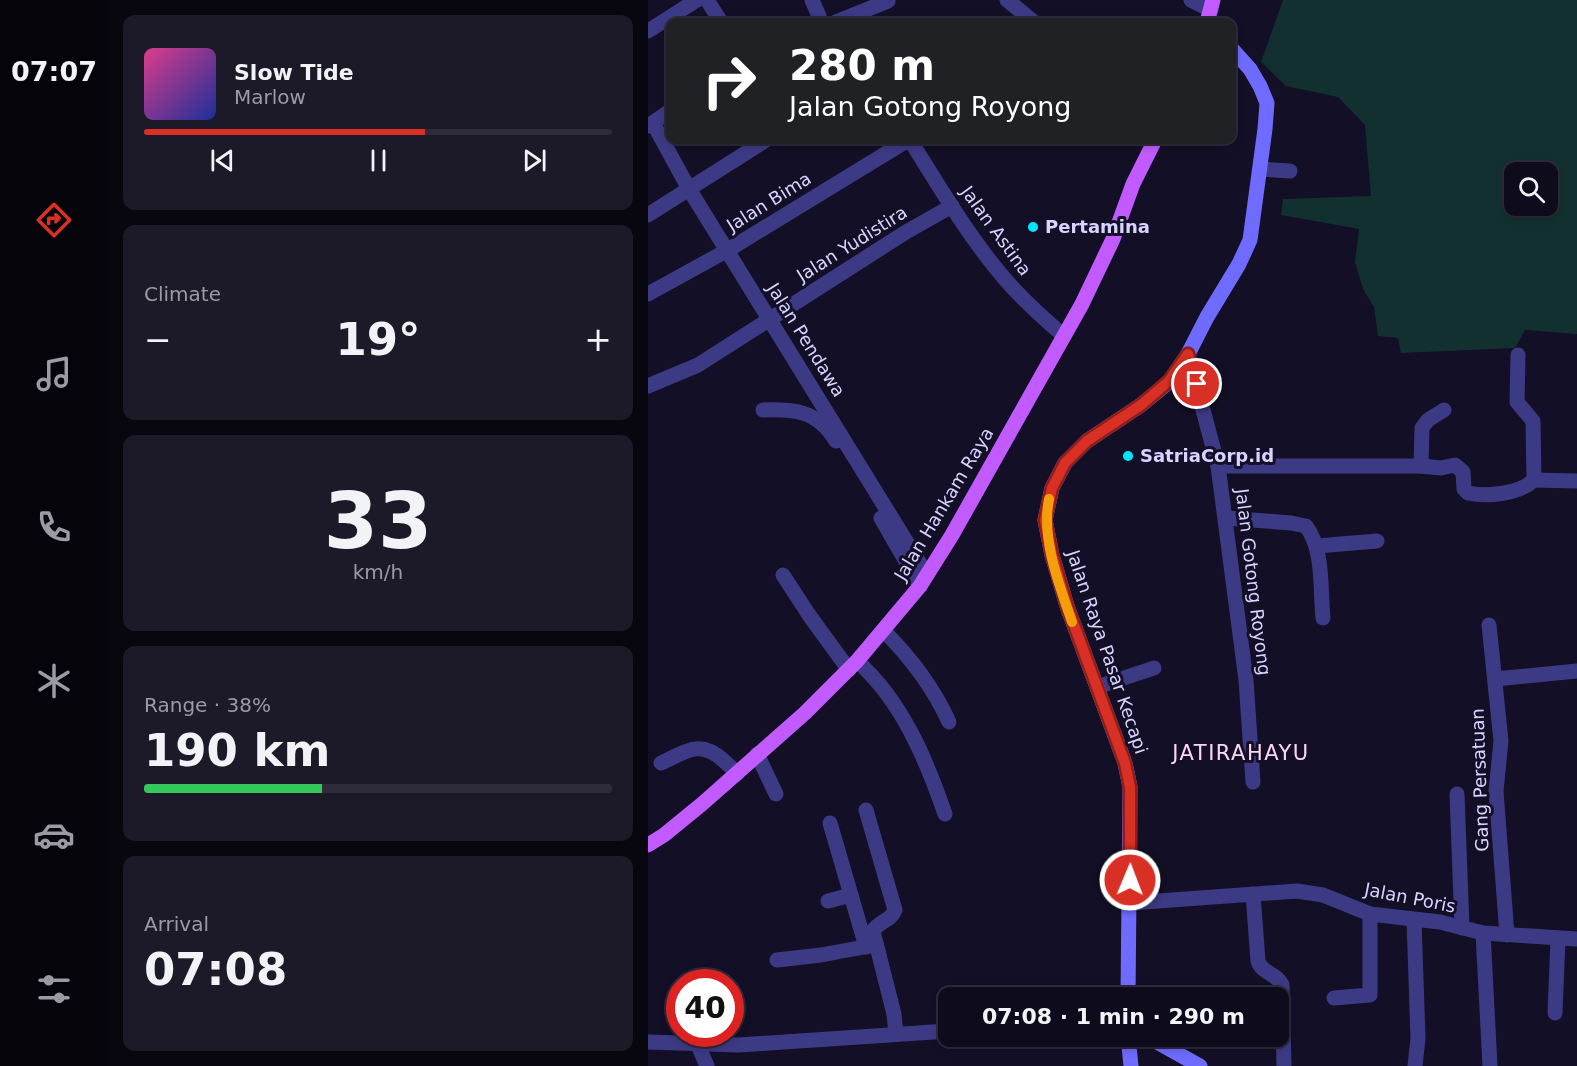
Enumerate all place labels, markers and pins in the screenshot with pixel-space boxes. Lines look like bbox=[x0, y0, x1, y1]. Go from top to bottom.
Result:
place label: Pertamina bbox=[1045, 216, 1150, 237]
marker: Pertamina bbox=[1026, 220, 1040, 234]
pin bbox=[1171, 358, 1222, 409]
place label: SatriaCorp.id bbox=[1140, 445, 1274, 466]
marker: SatriaCorp.id bbox=[1121, 449, 1135, 463]

